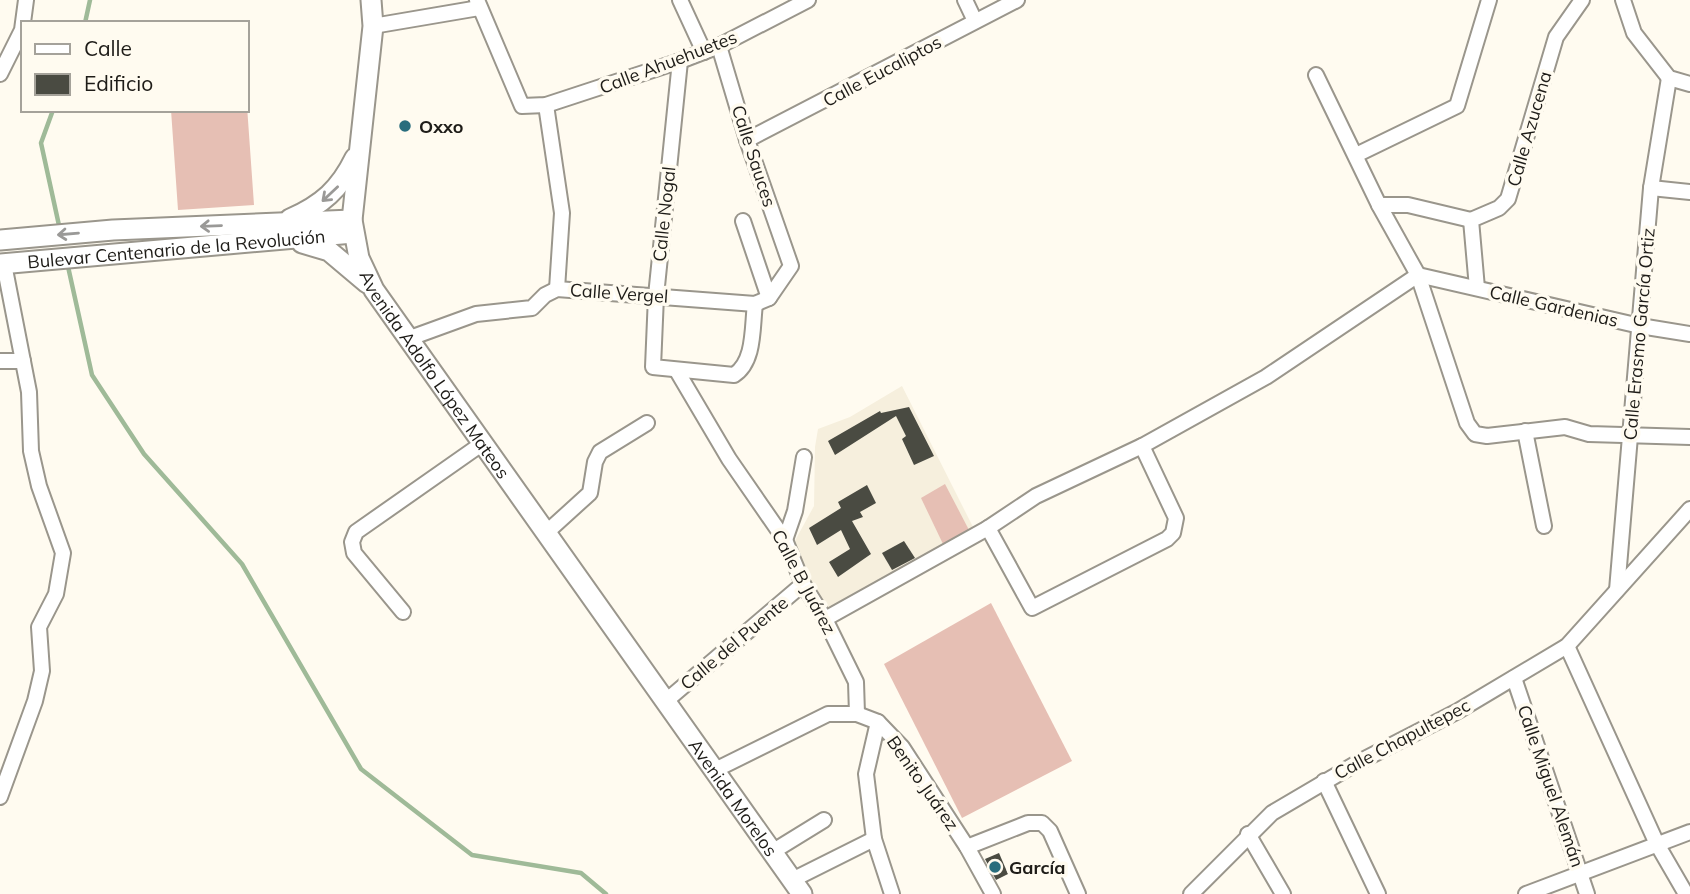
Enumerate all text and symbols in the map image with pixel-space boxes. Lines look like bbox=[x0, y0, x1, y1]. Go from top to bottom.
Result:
legend bbox=[21, 21, 248, 112]
street label: Calle Ahuehuetes bbox=[596, 25, 740, 99]
street label: Calle Eucaliptos bbox=[819, 30, 945, 112]
text: Calle bbox=[84, 35, 132, 61]
street label: Calle Azucena bbox=[1502, 69, 1556, 189]
text: Edificio bbox=[84, 70, 153, 96]
street label: Calle Sauces bbox=[727, 102, 781, 210]
place label: Oxxo bbox=[419, 115, 463, 138]
marker: Oxxo bbox=[397, 118, 413, 134]
street label: Calle Nogal bbox=[648, 165, 680, 263]
one-way arrow bbox=[322, 185, 340, 202]
one-way arrow bbox=[199, 220, 222, 233]
street label: Bulevar Centenario de la Revolución bbox=[26, 224, 326, 273]
street label: Calle Erasmo García Ortiz bbox=[1618, 227, 1660, 441]
one-way arrow bbox=[58, 228, 80, 241]
street label: Avenida Adolfo López Mateos bbox=[355, 267, 515, 483]
street label: Calle Vergel bbox=[569, 278, 669, 308]
street label: Calle Gardenias bbox=[1487, 280, 1621, 332]
street label: Calle B Juárez bbox=[767, 526, 841, 638]
street label: Calle del Puente bbox=[675, 591, 793, 695]
street label: Calle Chapultepec bbox=[1330, 693, 1474, 784]
street label: Calle Miguel Alemán bbox=[1512, 702, 1590, 870]
street label: Benito Juárez bbox=[882, 731, 964, 835]
street label: Avenida Morelos bbox=[684, 734, 783, 861]
place label: García bbox=[1009, 856, 1065, 879]
marker: García bbox=[987, 859, 1003, 875]

